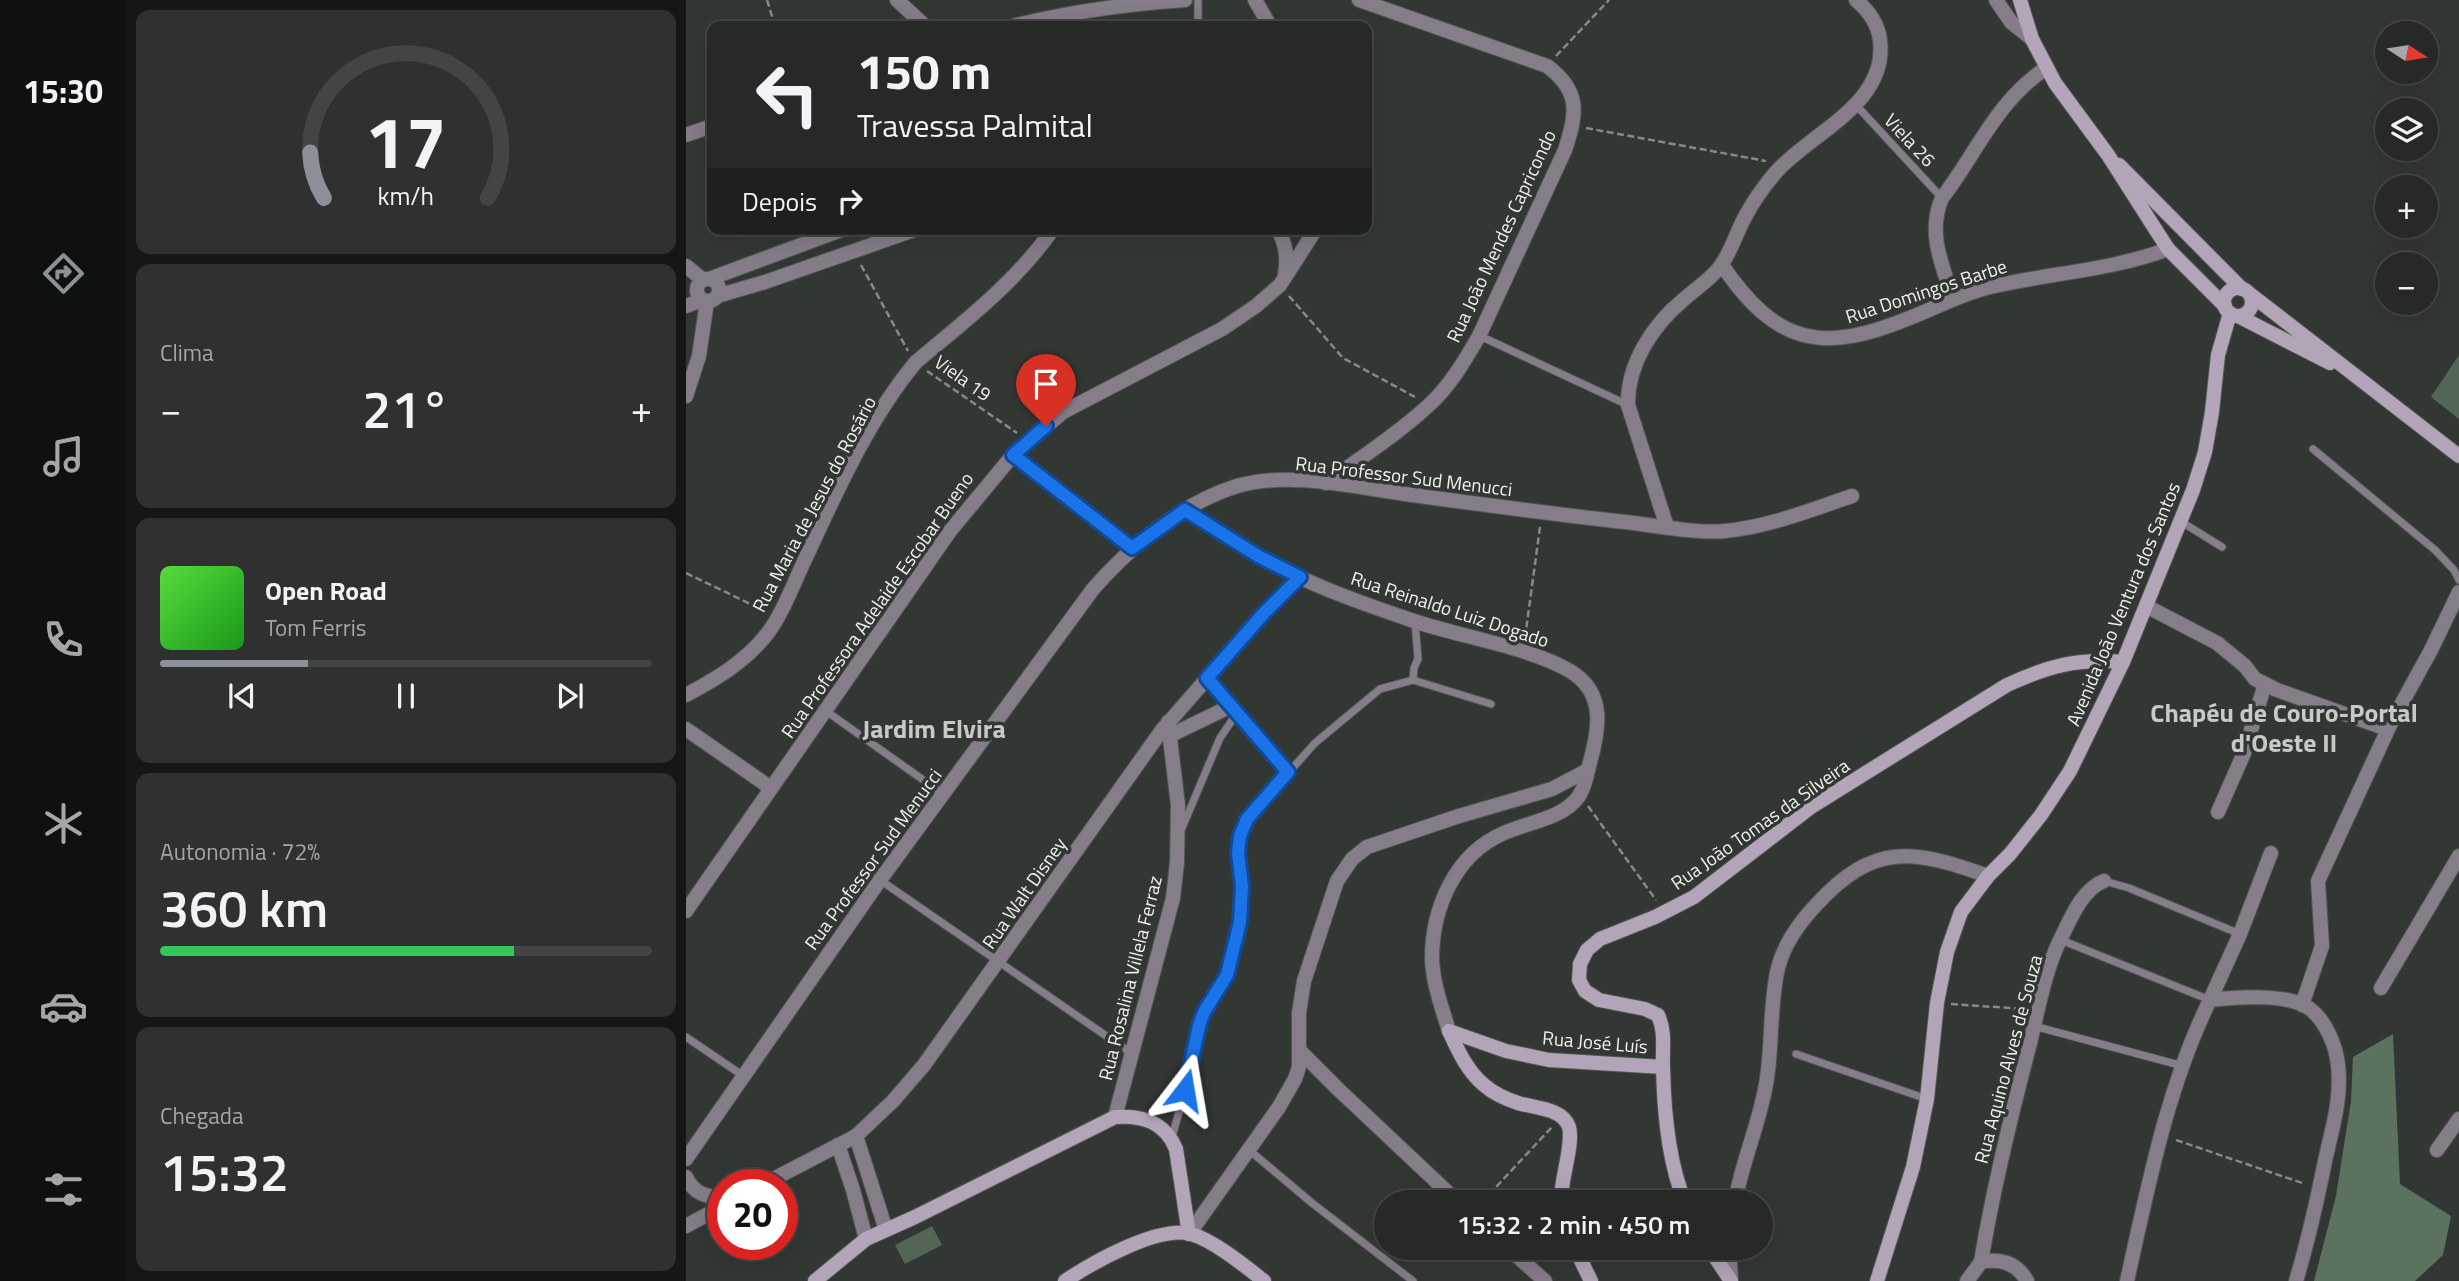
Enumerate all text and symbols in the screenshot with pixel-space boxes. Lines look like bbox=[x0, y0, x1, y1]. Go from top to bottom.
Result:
north arrow bbox=[2375, 21, 2438, 84]
map controls bbox=[2375, 21, 2438, 315]
text: 150 m bbox=[857, 33, 991, 108]
icon: left bbox=[742, 49, 833, 140]
text: 15:30 bbox=[23, 67, 103, 115]
text: 17 bbox=[365, 86, 447, 196]
button: layers bbox=[2375, 98, 2438, 161]
text: Travessa Palmital bbox=[857, 101, 1093, 149]
street label: Viela 26 bbox=[1878, 106, 1943, 173]
street label: Rua João Mendes Capricondo bbox=[1438, 125, 1563, 347]
button: + bbox=[2375, 175, 2438, 238]
text: km/h bbox=[378, 177, 434, 215]
text: Depois bbox=[742, 182, 817, 221]
icon: right bbox=[831, 182, 869, 220]
icon: directions bbox=[39, 249, 88, 298]
street label: Rua Domingos Barbe bbox=[1841, 251, 2010, 330]
button: − bbox=[2375, 252, 2438, 315]
text: Clima bbox=[160, 335, 214, 370]
street label: Viela 19 bbox=[929, 347, 998, 408]
pin bbox=[1016, 354, 1076, 426]
icon: arrive bbox=[1027, 365, 1065, 403]
text: 21° bbox=[362, 369, 450, 448]
text: − bbox=[160, 380, 181, 438]
text: + bbox=[631, 380, 652, 438]
street label: Rua Maria de Jesus do Rosário bbox=[744, 391, 883, 617]
icon: music bbox=[39, 432, 88, 481]
street label: Rua Professor Sud Menucci bbox=[1294, 448, 1514, 503]
street label: Rua Professora Adelaide Escobar Bueno bbox=[773, 466, 980, 744]
street label: Avenida João Ventura dos Santos bbox=[2058, 477, 2187, 730]
street label: Rua Reinaldo Luiz Dogado bbox=[1347, 563, 1553, 654]
text: Open Road bbox=[265, 571, 387, 610]
text: Tom Ferris bbox=[265, 610, 366, 645]
icon: phone bbox=[39, 615, 88, 664]
icon: previous bbox=[223, 677, 261, 715]
icon: pause bbox=[387, 677, 425, 715]
icon: next bbox=[551, 677, 589, 715]
district label: Chapéu de Couro-Portal d'Oeste II bbox=[2150, 693, 2418, 762]
district label: Jardim Elvira bbox=[862, 709, 1006, 748]
street label: Rua João Tomas da Silveira bbox=[1664, 750, 1856, 896]
street label: Rua Professor Sud Menucci bbox=[797, 762, 948, 956]
icon: climate bbox=[39, 799, 88, 848]
street label: Rua Walt Disney bbox=[974, 831, 1073, 955]
text: Autonomia · 72% bbox=[160, 834, 320, 869]
text: 360 km bbox=[160, 868, 328, 947]
street label: Rua Rosalina Villela Ferraz bbox=[1090, 872, 1169, 1083]
street label: Rua Aquino Alves de Souza bbox=[1966, 951, 2049, 1166]
icon: car bbox=[39, 982, 88, 1031]
street label: Rua José Luís bbox=[1541, 1022, 1649, 1061]
position arrow bbox=[1148, 1053, 1222, 1127]
text: Chegada bbox=[160, 1098, 244, 1133]
text: 15:32 bbox=[160, 1132, 289, 1211]
icon: filters bbox=[39, 1165, 88, 1214]
speed limit sign: 20 bbox=[707, 1169, 798, 1260]
text: 15:32 · 2 min · 450 m bbox=[1457, 1205, 1690, 1244]

